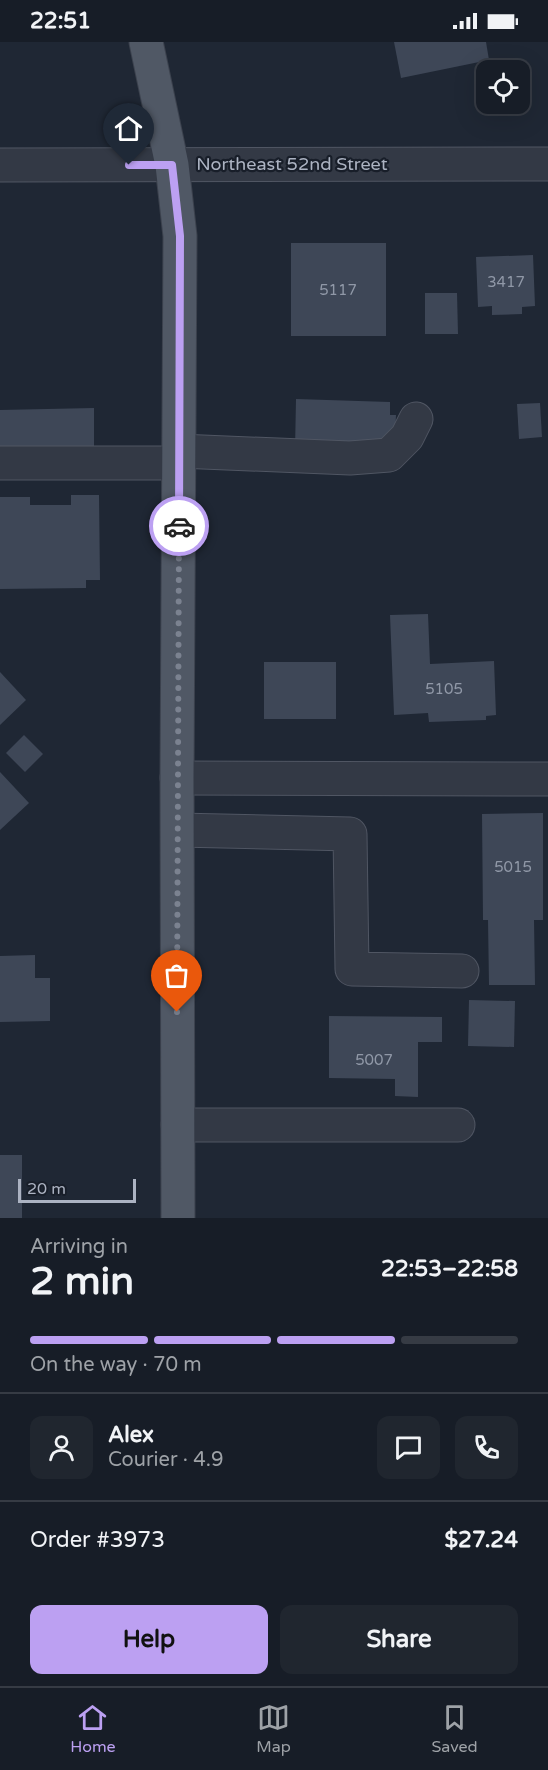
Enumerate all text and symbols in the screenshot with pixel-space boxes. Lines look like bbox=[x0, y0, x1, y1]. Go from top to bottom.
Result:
text: 22:51 bbox=[30, 8, 91, 34]
map controls bbox=[476, 60, 530, 114]
button: locate bbox=[476, 60, 530, 114]
pin bbox=[103, 103, 154, 165]
icon: home bbox=[112, 112, 145, 145]
street label: Northeast 52nd Street bbox=[196, 153, 388, 175]
house number: 3417 bbox=[487, 273, 525, 291]
house number: 5117 bbox=[319, 281, 357, 299]
courier bbox=[149, 496, 209, 556]
icon: car bbox=[163, 510, 196, 543]
house number: 5105 bbox=[425, 680, 463, 698]
house number: 5015 bbox=[494, 858, 532, 876]
pin bbox=[151, 950, 202, 1012]
icon: bag bbox=[160, 959, 193, 992]
house number: 5007 bbox=[355, 1051, 393, 1069]
scale bar bbox=[18, 1176, 136, 1204]
text: 20 m bbox=[27, 1179, 66, 1199]
text: Arriving in bbox=[30, 1235, 128, 1259]
text: 22:53–22:58 bbox=[381, 1256, 518, 1282]
text: 2 min bbox=[30, 1258, 134, 1305]
text: On the way · 70 m bbox=[30, 1353, 202, 1377]
button: person bbox=[30, 1416, 93, 1479]
button: chat bbox=[377, 1416, 440, 1479]
button: phone bbox=[455, 1416, 518, 1479]
text: Alex bbox=[108, 1422, 154, 1448]
text: Courier · 4.9 bbox=[108, 1448, 223, 1472]
text: Order #3973 bbox=[30, 1527, 165, 1553]
text: $27.24 bbox=[445, 1527, 518, 1553]
button: Help bbox=[30, 1605, 268, 1674]
button: Share bbox=[280, 1605, 518, 1674]
tab: Home bbox=[70, 1701, 116, 1757]
tab: Map bbox=[256, 1701, 291, 1757]
tab: Saved bbox=[431, 1701, 478, 1757]

